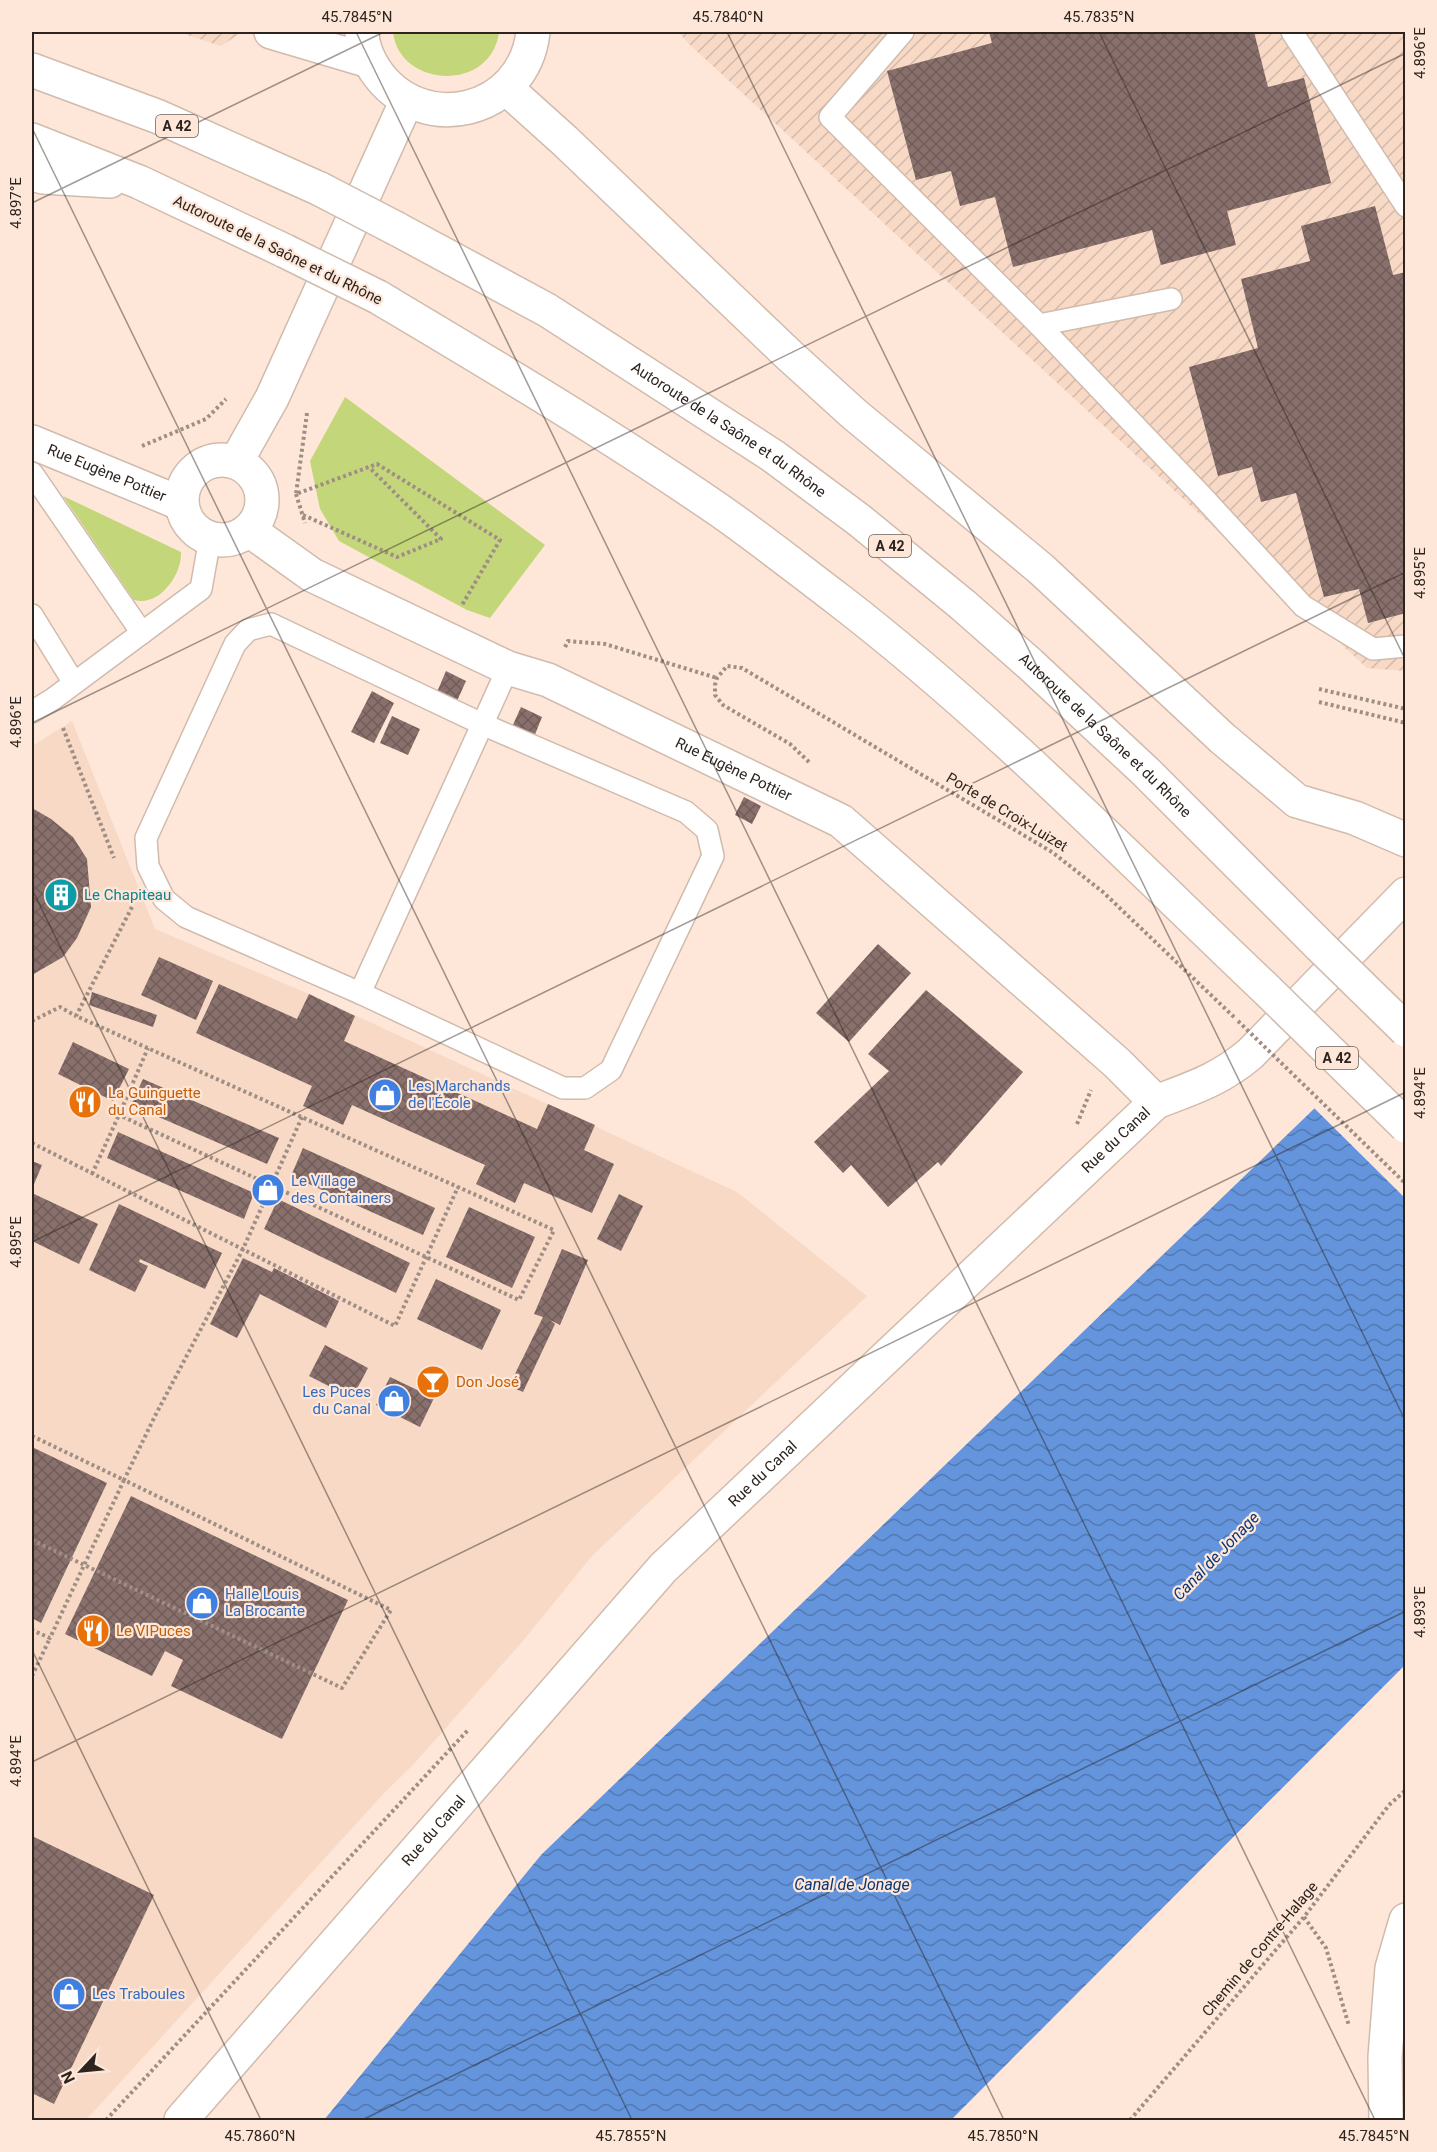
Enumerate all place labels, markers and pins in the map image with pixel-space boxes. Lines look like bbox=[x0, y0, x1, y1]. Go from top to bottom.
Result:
building icon: Le Chapiteau bbox=[43, 877, 79, 913]
place label: Le Chapiteau bbox=[84, 886, 171, 904]
shop icon: Les Marchands de l'École bbox=[367, 1077, 403, 1113]
place label: Les Marchands de l'École bbox=[408, 1077, 510, 1112]
restaurant icon: La Guinguette du Canal bbox=[67, 1084, 103, 1120]
place label: La Guinguette du Canal bbox=[108, 1084, 201, 1119]
shop icon: Le Village des Containers bbox=[250, 1172, 286, 1208]
place label: Le Village des Containers bbox=[291, 1172, 391, 1207]
bar icon: Don José bbox=[415, 1364, 451, 1400]
place label: Don José bbox=[456, 1373, 519, 1391]
place label: Les Puces du Canal bbox=[302, 1383, 371, 1418]
shop icon: Les Puces du Canal bbox=[376, 1383, 412, 1419]
shop icon: Halle Louis La Brocante bbox=[184, 1585, 220, 1621]
place label: Halle Louis La Brocante bbox=[225, 1585, 305, 1620]
restaurant icon: Le VIPuces bbox=[75, 1613, 111, 1649]
place label: Le VIPuces bbox=[116, 1622, 191, 1640]
shop icon: Les Traboules bbox=[51, 1976, 87, 2012]
place label: Les Traboules bbox=[92, 1985, 185, 2003]

